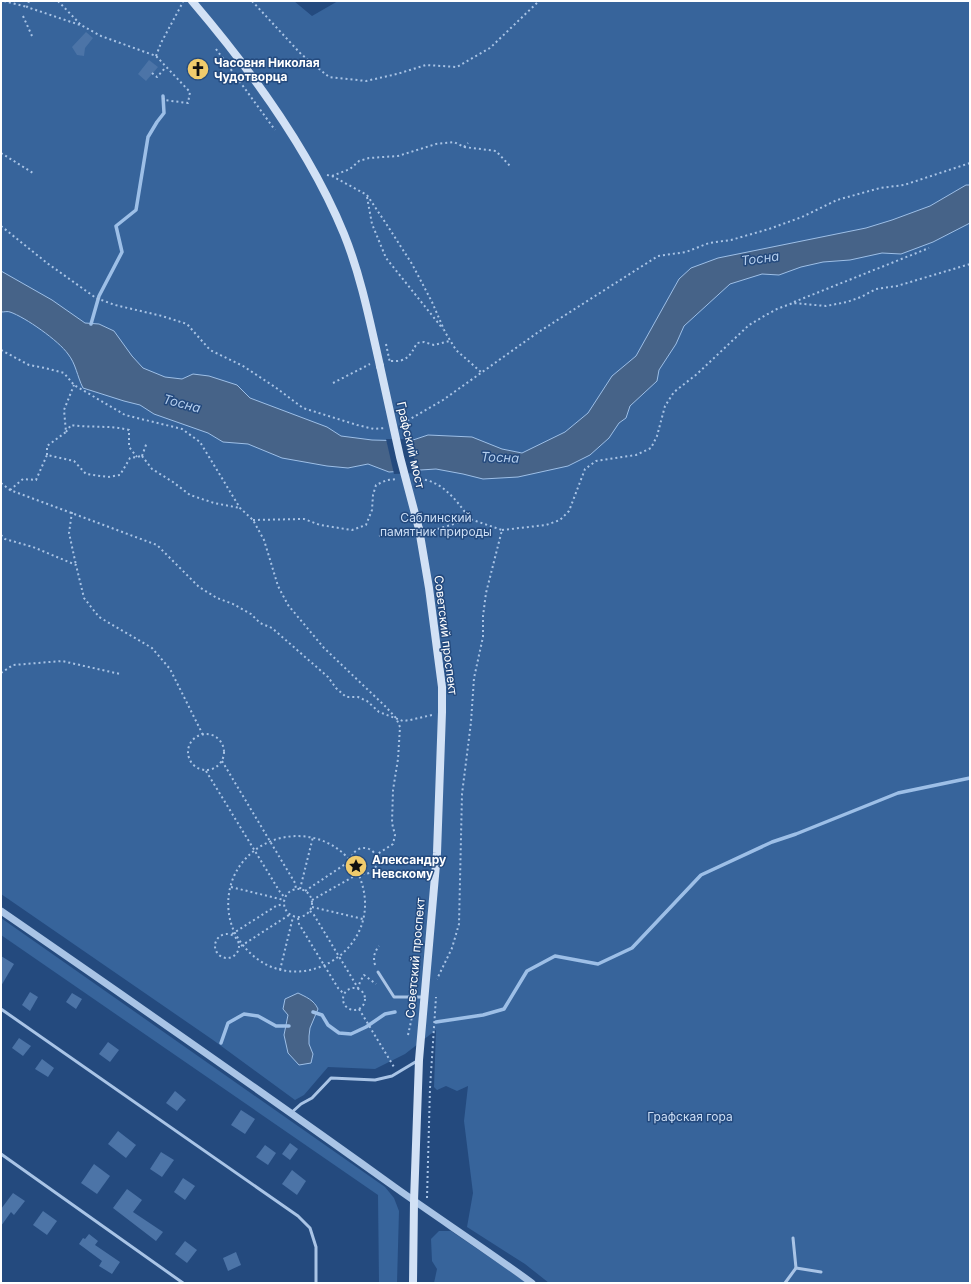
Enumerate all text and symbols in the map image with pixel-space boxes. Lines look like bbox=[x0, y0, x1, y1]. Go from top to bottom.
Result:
place label: Часовня Николая Чудотворца bbox=[214, 55, 320, 84]
church icon: Часовня Николая Чудотворца bbox=[185, 56, 211, 82]
water label: Тосна bbox=[740, 247, 780, 269]
water label: Тосна bbox=[161, 390, 203, 416]
street label: Графский мост bbox=[394, 400, 428, 490]
water label: Тосна bbox=[481, 448, 519, 466]
park label: Саблинский памятник природы bbox=[380, 510, 492, 539]
street label: Советский проспект bbox=[431, 574, 461, 696]
place label: Александру Невскому bbox=[372, 852, 447, 881]
place icon: Александру Невскому bbox=[343, 853, 369, 879]
street label: Советский проспект bbox=[402, 897, 428, 1019]
park label: Графская гора bbox=[647, 1109, 733, 1124]

